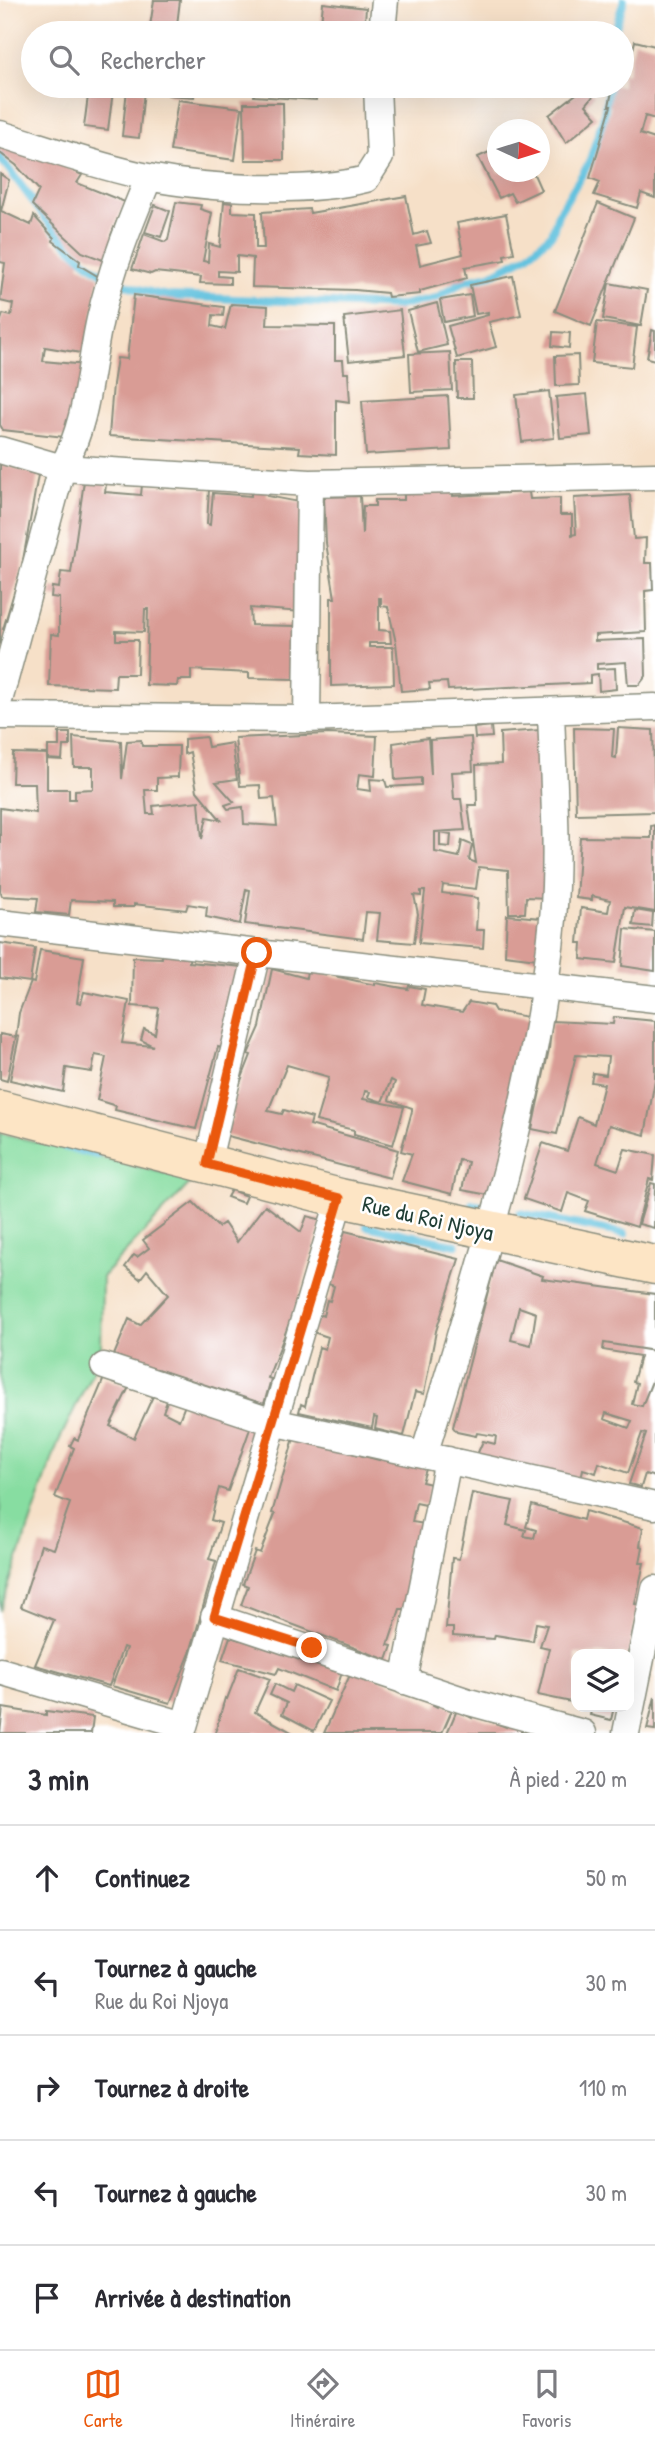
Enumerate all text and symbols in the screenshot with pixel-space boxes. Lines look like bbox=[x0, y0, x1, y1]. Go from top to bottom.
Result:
search box bbox=[21, 21, 634, 98]
icon: search bbox=[45, 41, 83, 79]
text: Rechercher bbox=[101, 42, 206, 77]
north arrow bbox=[487, 119, 550, 182]
route start bbox=[241, 937, 272, 968]
street label: Rue du Roi Njoya bbox=[360, 1187, 497, 1248]
route end bbox=[296, 1632, 327, 1663]
map controls bbox=[571, 1649, 634, 1712]
button: layers bbox=[571, 1649, 634, 1712]
text: 3 min bbox=[28, 1759, 89, 1799]
text: À pied · 220 m bbox=[509, 1763, 627, 1794]
icon: ahead bbox=[28, 1859, 66, 1897]
text: Continuez bbox=[95, 1860, 190, 1895]
text: 50 m bbox=[586, 1862, 627, 1893]
text: Tournez à gauche bbox=[95, 1950, 257, 1985]
icon: left bbox=[28, 1964, 66, 2002]
text: 30 m bbox=[585, 1967, 627, 1998]
text: Rue du Roi Njoya bbox=[95, 1985, 228, 2016]
icon: right bbox=[28, 2069, 66, 2107]
text: Tournez à droite bbox=[95, 2070, 249, 2105]
text: 110 m bbox=[579, 2072, 627, 2103]
icon: left bbox=[28, 2174, 66, 2212]
text: Tournez à gauche bbox=[95, 2175, 257, 2210]
text: 30 m bbox=[585, 2177, 627, 2208]
icon: arrive bbox=[28, 2279, 66, 2317]
text: Arrivée à destination bbox=[95, 2280, 291, 2315]
tab: Carte bbox=[84, 2365, 123, 2433]
tab: Itinéraire bbox=[290, 2365, 355, 2433]
tab: Favoris bbox=[523, 2365, 571, 2433]

